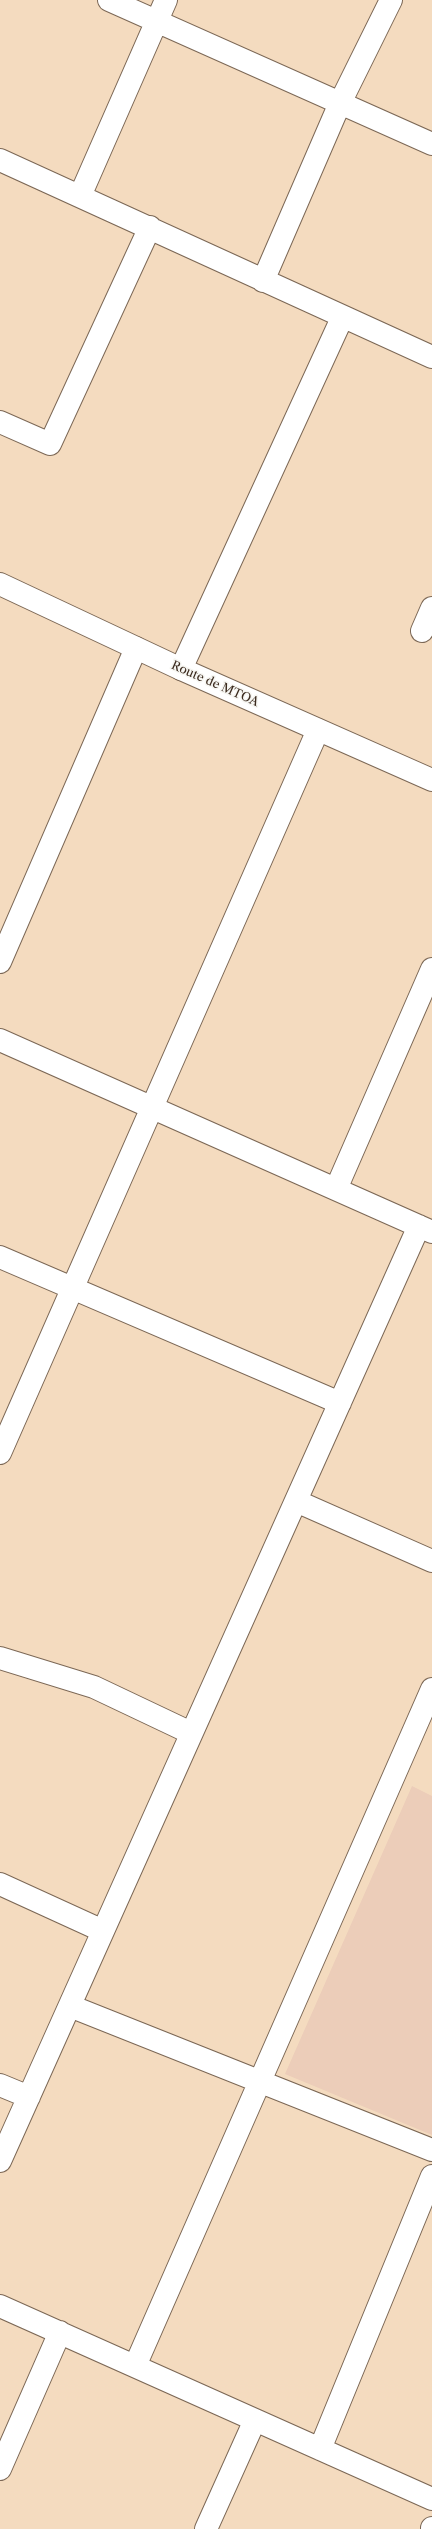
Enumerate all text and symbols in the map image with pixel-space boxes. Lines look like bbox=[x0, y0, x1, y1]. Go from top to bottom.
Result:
street label: Route de MTOA bbox=[169, 658, 261, 710]

